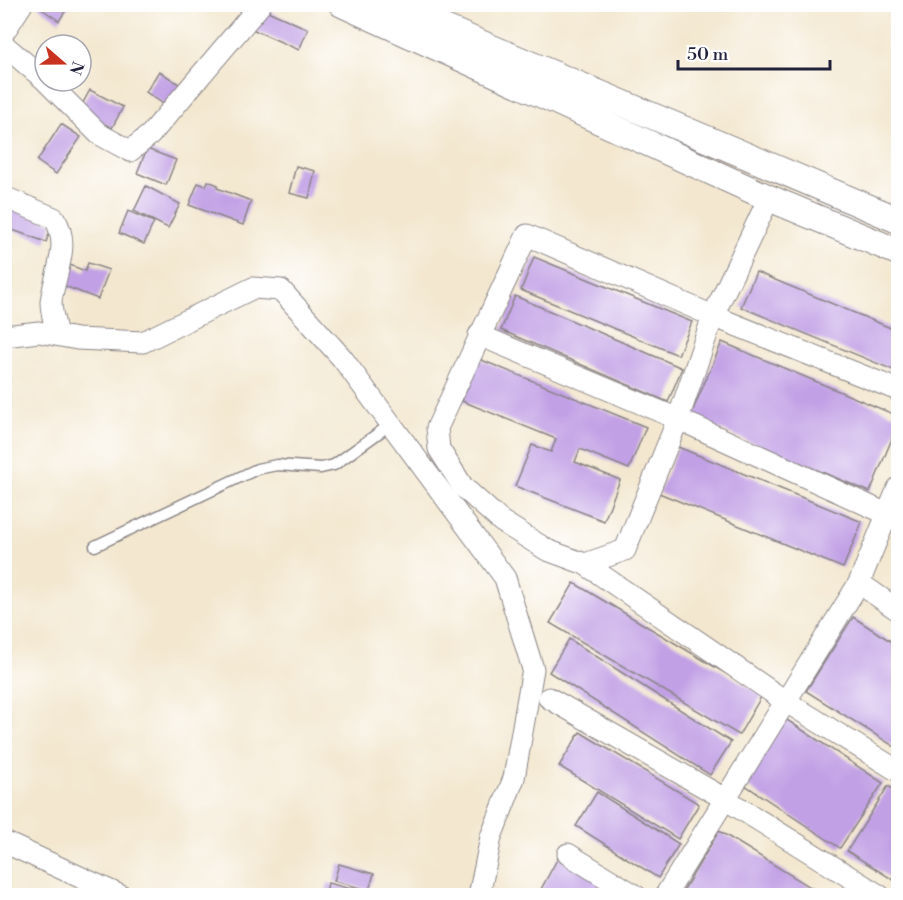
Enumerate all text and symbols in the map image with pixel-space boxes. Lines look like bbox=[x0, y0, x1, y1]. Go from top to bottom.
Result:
north arrow bbox=[33, 33, 93, 93]
scale bar bbox=[678, 33, 830, 71]
text: 50 m bbox=[687, 43, 729, 66]
text: N bbox=[64, 58, 88, 77]

